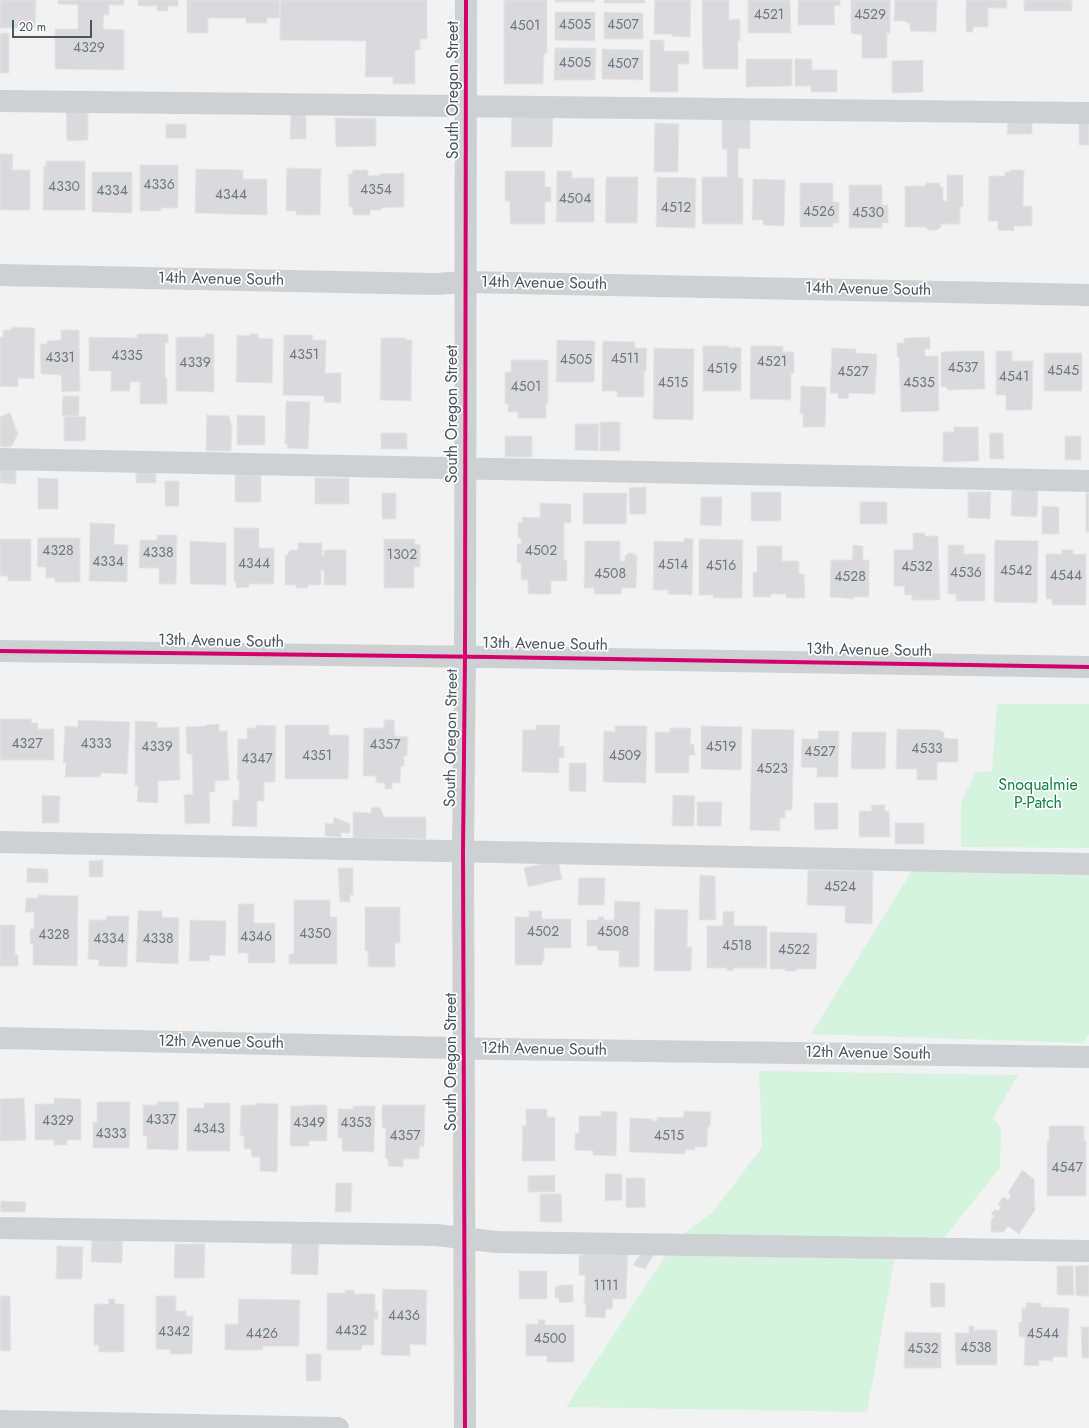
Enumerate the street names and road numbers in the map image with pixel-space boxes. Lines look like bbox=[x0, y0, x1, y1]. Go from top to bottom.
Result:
street label: South Oregon Street bbox=[444, 21, 464, 159]
street label: 14th Avenue South bbox=[158, 269, 284, 291]
street label: 14th Avenue South bbox=[481, 273, 607, 295]
street label: 14th Avenue South bbox=[805, 279, 931, 301]
street label: South Oregon Street bbox=[443, 345, 463, 483]
street label: 13th Avenue South bbox=[158, 631, 284, 653]
street label: 13th Avenue South bbox=[482, 634, 608, 656]
street label: 13th Avenue South bbox=[806, 640, 932, 662]
street label: South Oregon Street bbox=[441, 669, 463, 807]
street label: South Oregon Street bbox=[442, 993, 462, 1131]
street label: 12th Avenue South bbox=[158, 1032, 284, 1054]
street label: 12th Avenue South bbox=[481, 1039, 607, 1061]
street label: 12th Avenue South bbox=[805, 1043, 931, 1065]

